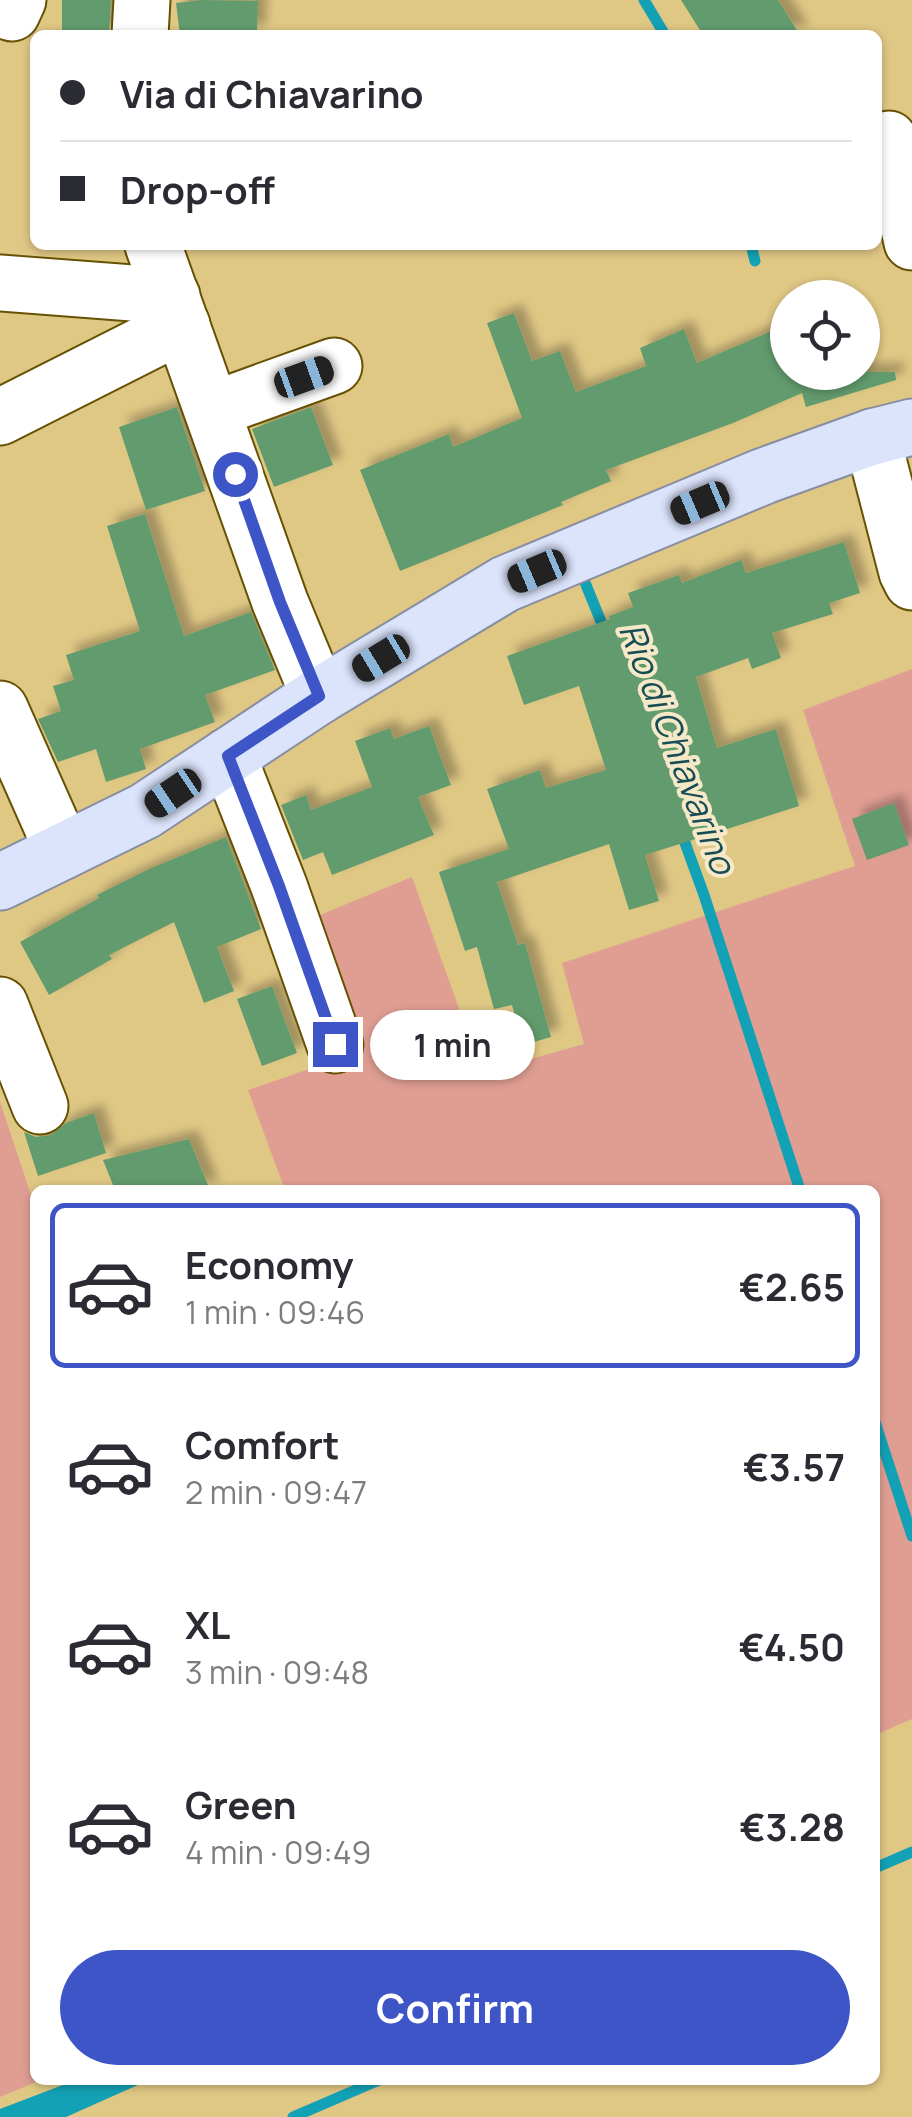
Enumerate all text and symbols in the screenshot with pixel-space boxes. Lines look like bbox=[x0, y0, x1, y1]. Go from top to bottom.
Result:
text: Via di Chiavarino bbox=[120, 67, 424, 119]
text: Drop-off bbox=[120, 163, 275, 215]
map controls bbox=[770, 280, 880, 390]
button: locate bbox=[770, 280, 880, 390]
car bbox=[271, 353, 337, 401]
route start bbox=[213, 452, 258, 497]
car bbox=[667, 477, 733, 529]
car bbox=[504, 545, 570, 597]
water label: Rio di Chiavarino bbox=[608, 616, 749, 882]
car bbox=[348, 630, 414, 686]
car bbox=[140, 764, 206, 822]
callout: 1 min bbox=[370, 1009, 535, 1079]
route end bbox=[313, 1022, 358, 1067]
text: 1 min bbox=[413, 1023, 492, 1067]
text: Economy bbox=[185, 1238, 354, 1290]
icon: car bbox=[65, 1241, 155, 1331]
text: €2.65 bbox=[739, 1260, 845, 1312]
text: 1 min · 09:46 bbox=[185, 1290, 365, 1334]
text: Comfort bbox=[185, 1418, 339, 1470]
icon: car bbox=[65, 1421, 155, 1511]
text: €3.57 bbox=[743, 1440, 845, 1492]
text: 2 min · 09:47 bbox=[185, 1470, 367, 1514]
text: XL bbox=[185, 1598, 230, 1650]
icon: car bbox=[65, 1601, 155, 1691]
text: €4.50 bbox=[739, 1620, 845, 1672]
text: 3 min · 09:48 bbox=[185, 1650, 369, 1694]
text: Green bbox=[185, 1778, 297, 1830]
icon: car bbox=[65, 1781, 155, 1871]
text: €3.28 bbox=[740, 1800, 845, 1852]
text: 4 min · 09:49 bbox=[185, 1830, 371, 1874]
button: Confirm bbox=[60, 1950, 850, 2065]

